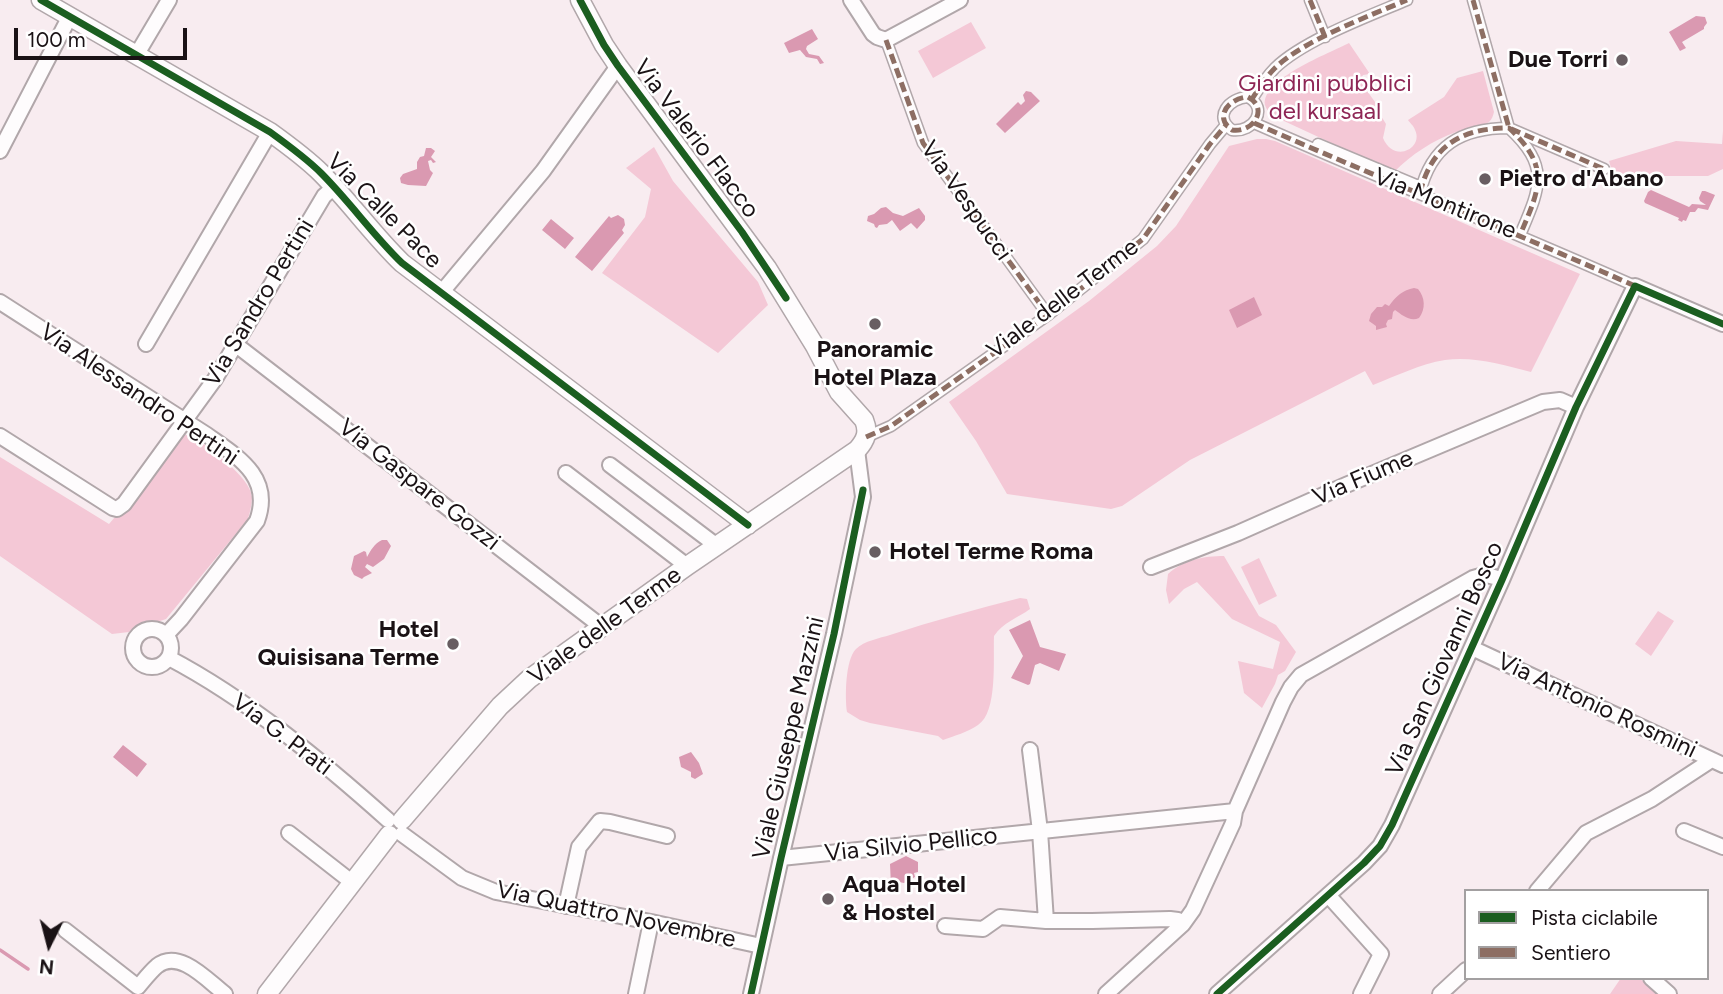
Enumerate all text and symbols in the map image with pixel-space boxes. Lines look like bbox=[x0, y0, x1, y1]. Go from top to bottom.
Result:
scale bar bbox=[18, 14, 191, 58]
text: 100 m bbox=[27, 27, 86, 52]
place label: Due Torri bbox=[1508, 46, 1608, 74]
marker: Due Torri bbox=[1614, 52, 1630, 68]
street label: Via Valerio Flacco bbox=[627, 54, 765, 224]
park label: Giardini pubblici del kursaal bbox=[1238, 70, 1412, 126]
street label: Via Vespucci bbox=[914, 136, 1018, 266]
street label: Via Calle Pace bbox=[320, 147, 448, 275]
street label: Via Montirone bbox=[1370, 162, 1520, 246]
place label: Pietro d'Abano bbox=[1499, 165, 1663, 193]
marker: Pietro d'Abano bbox=[1477, 171, 1493, 187]
street label: Via Sandro Pertini bbox=[197, 214, 321, 392]
street label: Viale delle Terme bbox=[982, 233, 1144, 365]
marker: Panoramic Hotel Plaza bbox=[867, 316, 883, 332]
street label: Via Alessandro Pertini bbox=[34, 318, 244, 472]
place label: Panoramic Hotel Plaza bbox=[813, 336, 937, 392]
street label: Via Gaspare Gozzi bbox=[333, 413, 505, 557]
street label: Via Fiume bbox=[1309, 444, 1417, 512]
street label: Via San Giovanni Bosco bbox=[1380, 537, 1510, 781]
place label: Hotel Terme Roma bbox=[889, 538, 1093, 566]
marker: Hotel Terme Roma bbox=[867, 544, 883, 560]
street label: Viale delle Terme bbox=[523, 561, 687, 691]
street label: Viale Giuseppe Mazzini bbox=[747, 614, 831, 862]
place label: Hotel Quisisana Terme bbox=[258, 616, 439, 672]
marker: Hotel Quisisana Terme bbox=[445, 636, 461, 652]
street label: Via Antonio Rosmini bbox=[1493, 647, 1701, 765]
street label: Via G. Prati bbox=[226, 688, 338, 782]
street label: Via Silvio Pellico bbox=[823, 822, 999, 868]
place label: Aqua Hotel & Hostel bbox=[842, 871, 966, 927]
street label: Via Quattro Novembre bbox=[494, 876, 738, 954]
legend bbox=[1464, 889, 1709, 980]
marker: Aqua Hotel & Hostel bbox=[820, 891, 836, 907]
text: Pista ciclabile bbox=[1531, 905, 1658, 930]
north arrow bbox=[14, 910, 84, 980]
text: Sentiero bbox=[1531, 940, 1611, 965]
text: N bbox=[38, 954, 55, 979]

